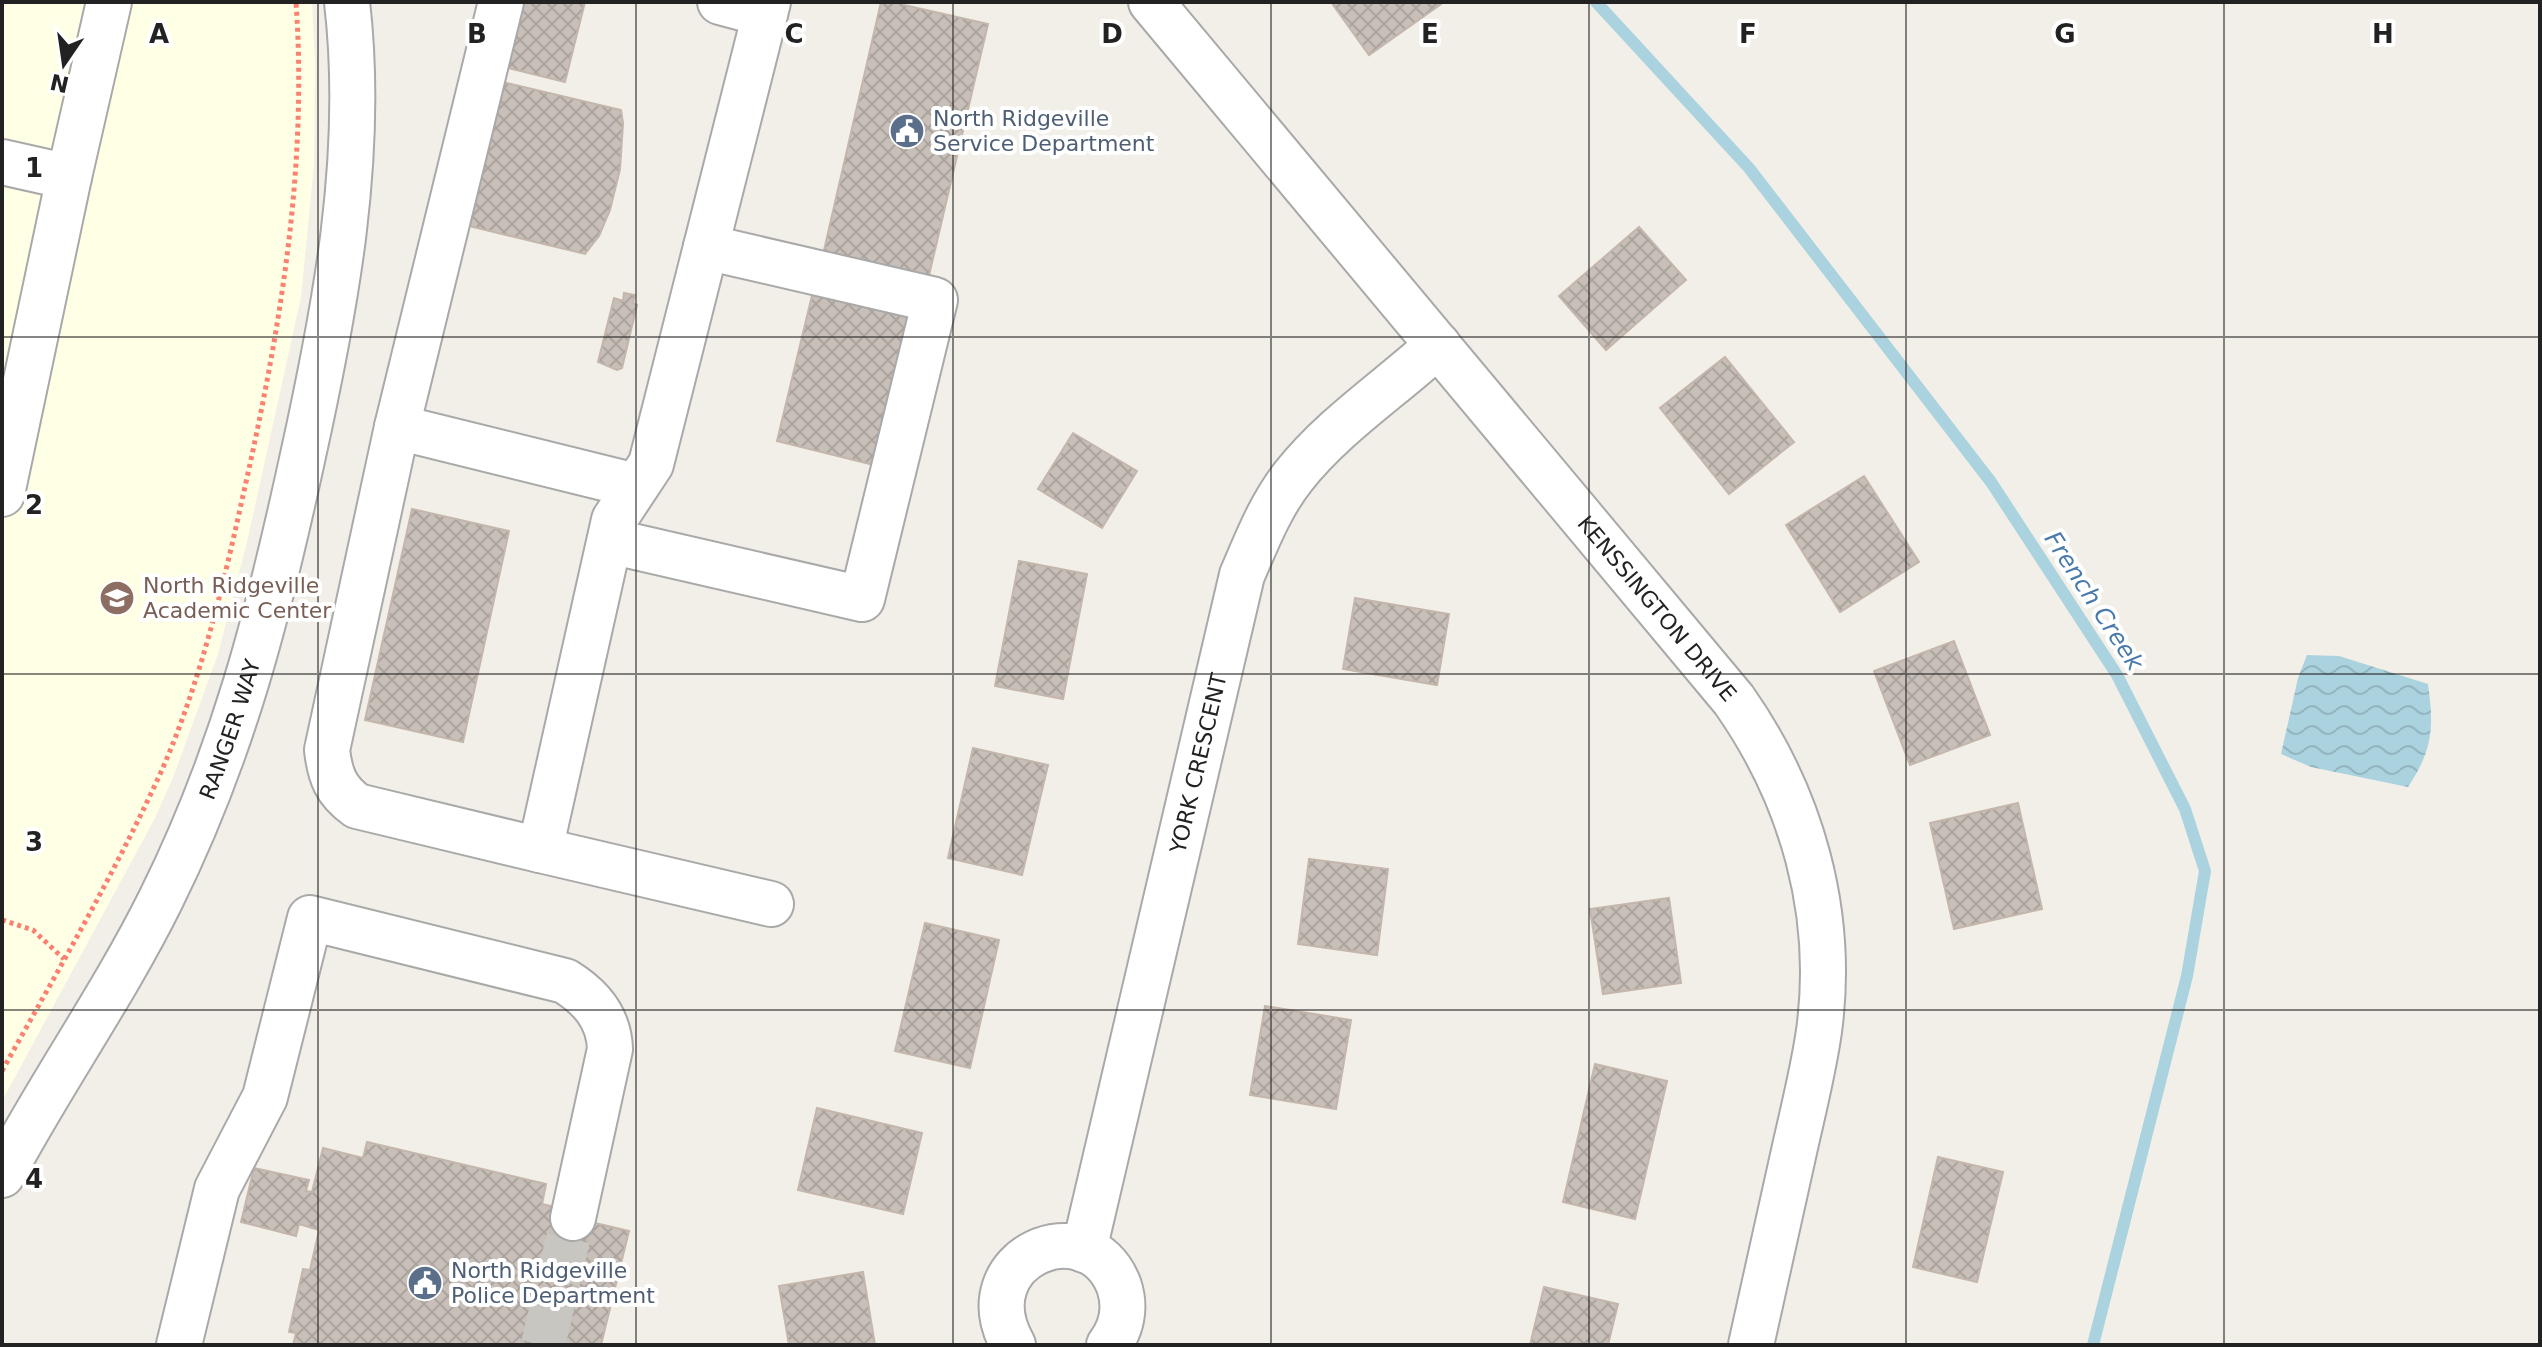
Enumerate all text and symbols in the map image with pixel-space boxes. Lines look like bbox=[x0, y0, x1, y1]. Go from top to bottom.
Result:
text: A bbox=[149, 19, 169, 49]
text: B bbox=[467, 19, 487, 49]
text: C bbox=[784, 19, 804, 49]
text: D bbox=[1101, 19, 1123, 49]
text: E bbox=[1421, 19, 1439, 49]
text: F bbox=[1739, 19, 1757, 49]
text: G bbox=[2054, 19, 2076, 49]
text: H bbox=[2372, 19, 2394, 49]
north arrow bbox=[24, 24, 104, 104]
text: N bbox=[48, 69, 71, 97]
place label: North Ridgeville Service Department bbox=[933, 106, 1155, 156]
public building icon: North Ridgeville Service Department bbox=[888, 112, 926, 150]
text: 1 bbox=[25, 153, 43, 183]
text: 2 bbox=[25, 490, 43, 520]
street label: KENSSINGTON DRIVE bbox=[1573, 511, 1742, 706]
water label: French Creek bbox=[2039, 526, 2150, 677]
place label: North Ridgeville Academic Center bbox=[143, 573, 332, 623]
school or university icon: North Ridgeville Academic Center bbox=[98, 579, 136, 617]
street label: RANGER WAY bbox=[194, 656, 265, 803]
street label: YORK CRESCENT bbox=[1165, 670, 1231, 857]
text: 3 bbox=[25, 827, 43, 857]
text: 4 bbox=[25, 1164, 43, 1194]
place label: North Ridgeville Police Department bbox=[451, 1258, 655, 1308]
public building icon: North Ridgeville Police Department bbox=[406, 1264, 444, 1302]

